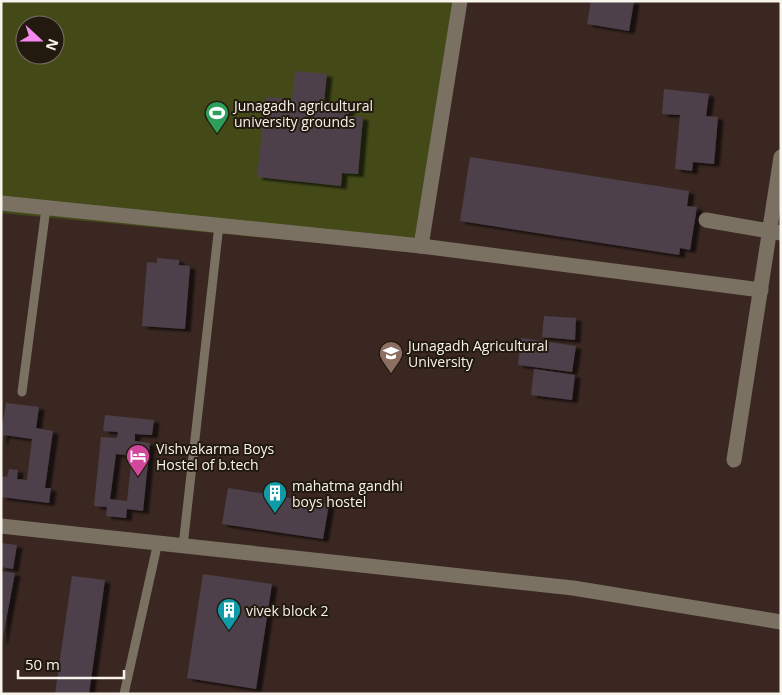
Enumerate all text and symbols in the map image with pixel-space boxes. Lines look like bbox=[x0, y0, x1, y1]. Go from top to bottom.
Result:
north arrow bbox=[15, 15, 65, 65]
text: N bbox=[42, 36, 64, 54]
place label: Junagadh agricultural university grounds bbox=[232, 96, 373, 131]
sports icon: Junagadh agricultural university grounds bbox=[204, 100, 230, 134]
place label: Junagadh Agricultural University bbox=[406, 336, 548, 371]
school or university icon: Junagadh Agricultural University bbox=[378, 340, 404, 374]
place label: Vishvakarma Boys Hostel of b.tech bbox=[156, 439, 275, 474]
hotel icon: Vishvakarma Boys Hostel of b.tech bbox=[125, 443, 151, 477]
place label: mahatma gandhi boys hostel bbox=[292, 476, 403, 511]
building icon: mahatma gandhi boys hostel bbox=[262, 480, 288, 514]
building icon: vivek block 2 bbox=[216, 597, 242, 631]
place label: vivek block 2 bbox=[246, 601, 329, 620]
scale bar bbox=[18, 648, 124, 680]
text: 50 m bbox=[25, 654, 60, 674]

